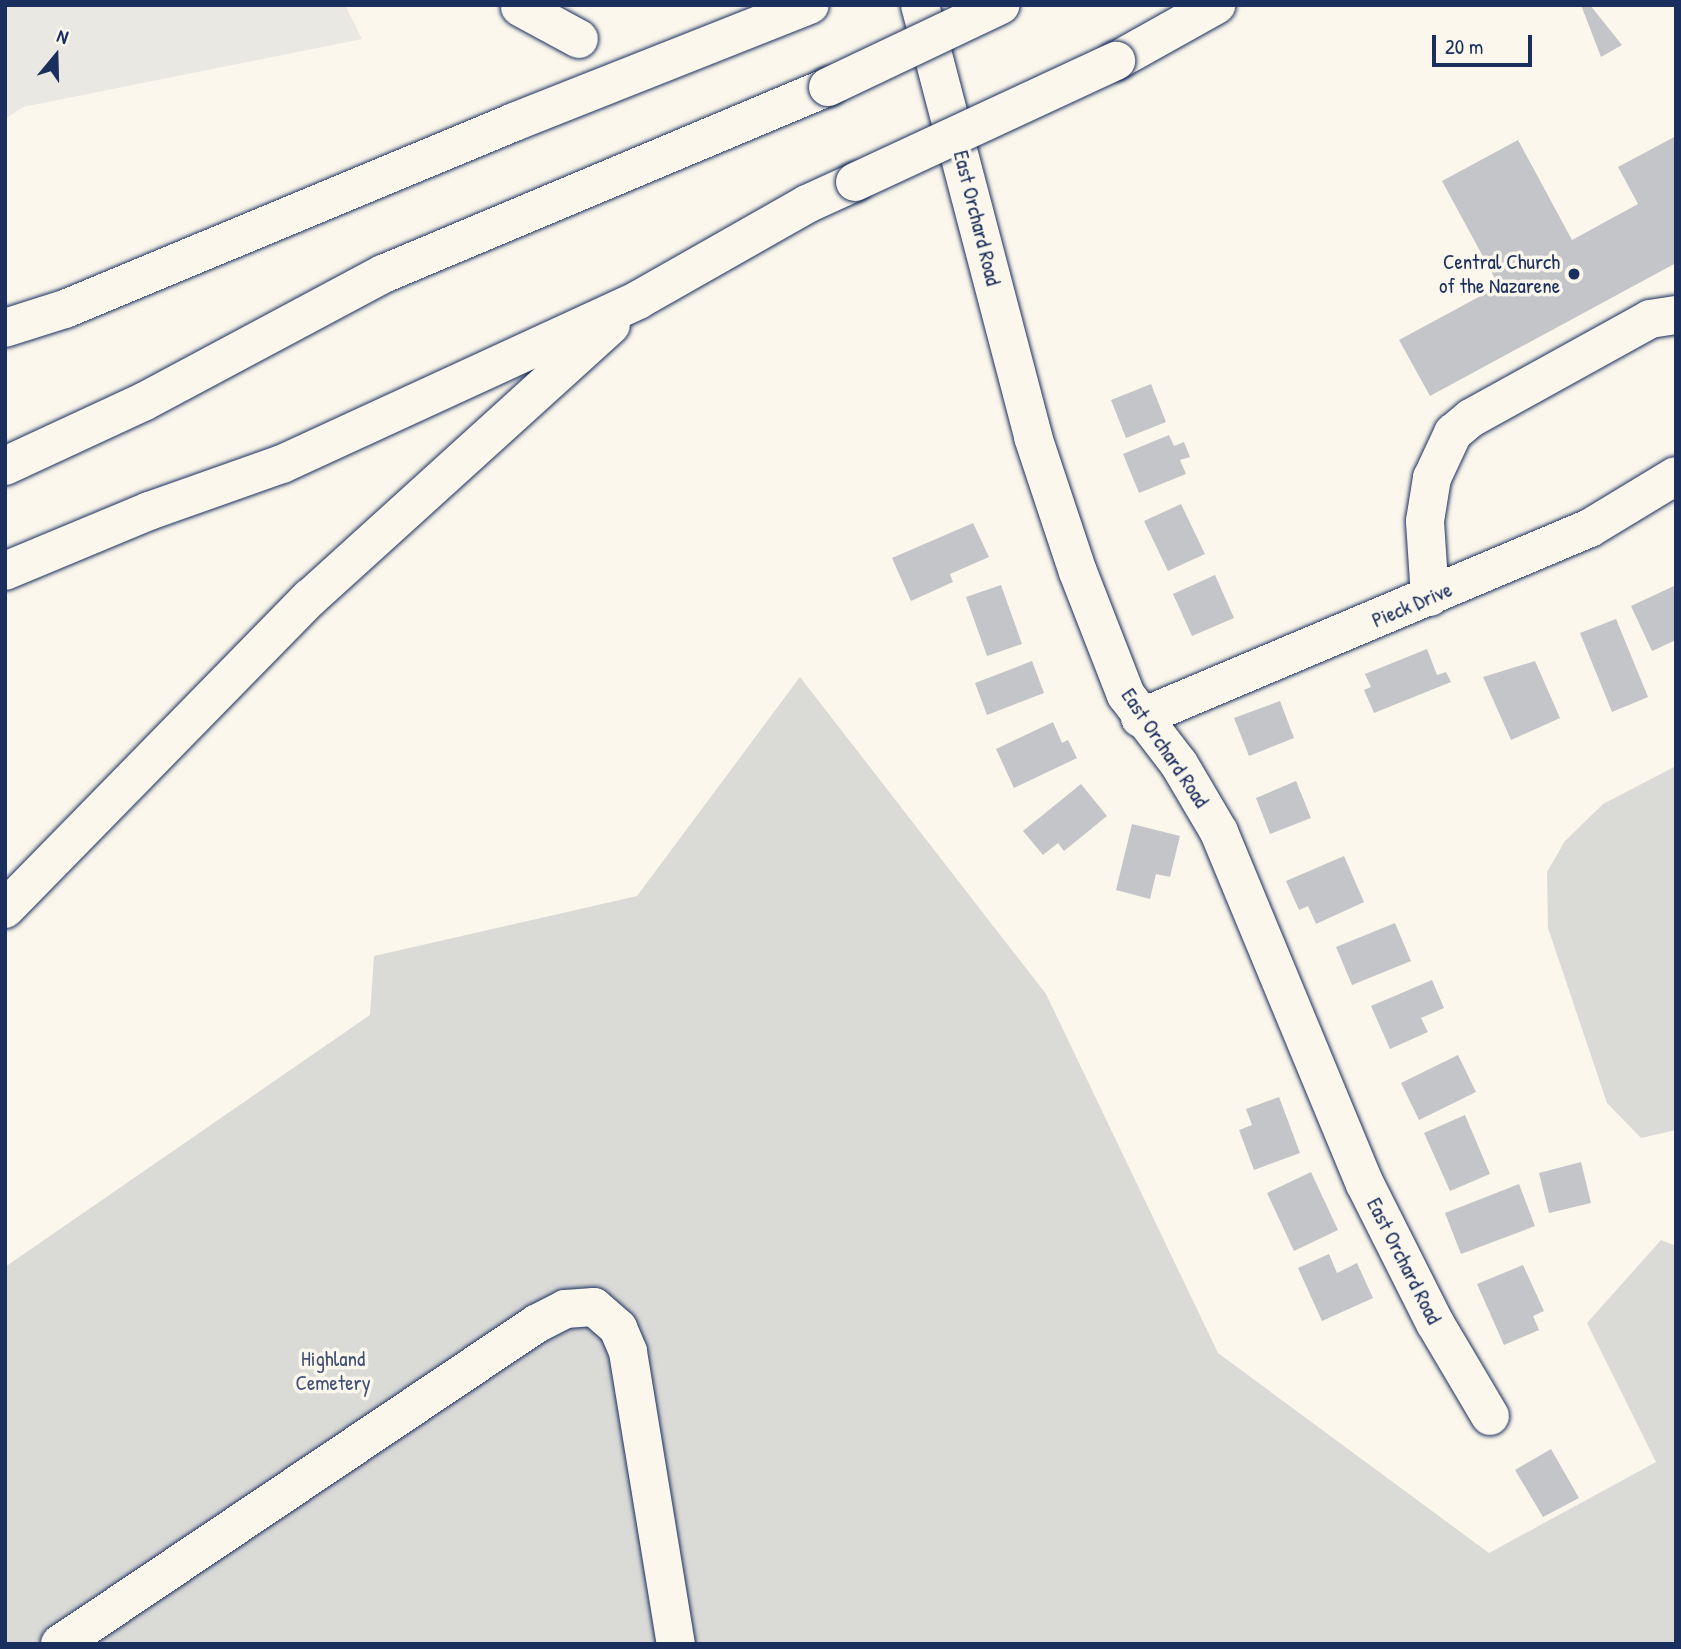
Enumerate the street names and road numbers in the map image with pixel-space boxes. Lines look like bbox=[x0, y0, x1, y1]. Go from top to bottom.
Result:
street label: East Orchard Road bbox=[948, 148, 1006, 288]
street label: Pieck Drive bbox=[1368, 577, 1456, 633]
street label: East Orchard Road bbox=[1116, 684, 1214, 812]
street label: East Orchard Road bbox=[1361, 1194, 1447, 1328]

